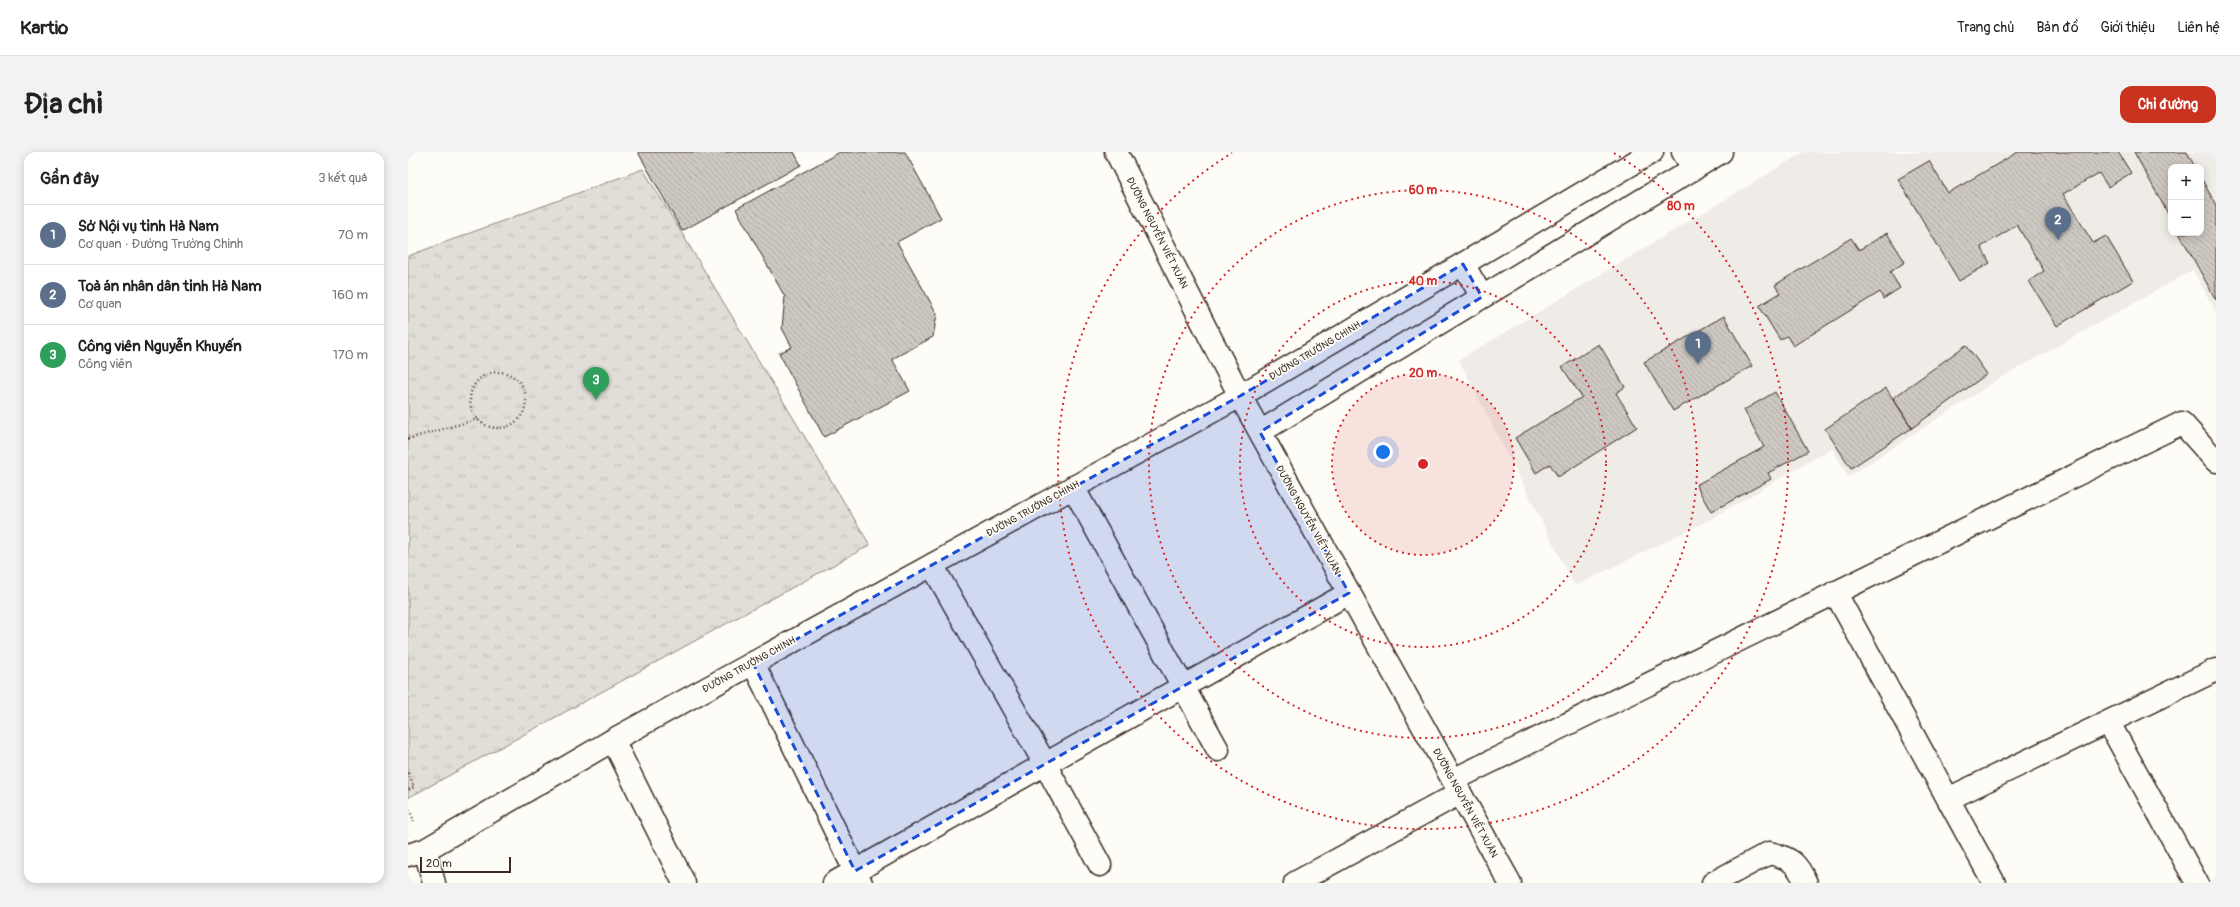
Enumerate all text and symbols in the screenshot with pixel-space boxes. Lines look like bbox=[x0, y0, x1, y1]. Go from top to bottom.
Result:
text: Kartio bbox=[20, 16, 68, 40]
text: Trang chủ bbox=[1957, 19, 2014, 36]
text: Bản đồ bbox=[2036, 19, 2079, 36]
text: Giới thiệu bbox=[2101, 19, 2155, 36]
text: Liên hệ bbox=[2177, 19, 2220, 36]
button: Chỉ đường bbox=[2120, 86, 2216, 123]
text: Địa chỉ bbox=[24, 87, 103, 122]
map controls bbox=[2168, 164, 2204, 236]
button: + bbox=[2168, 164, 2204, 200]
text: Gần đây bbox=[40, 168, 99, 189]
text: 3 kết quả bbox=[318, 170, 368, 186]
street label: ĐƯỜNG NGUYỄN VIẾT XUÂN bbox=[1124, 174, 1193, 291]
text: 60 m bbox=[1409, 183, 1438, 198]
text: 80 m bbox=[1667, 199, 1695, 214]
button: − bbox=[2168, 200, 2204, 236]
pin: 2 bbox=[2045, 207, 2071, 240]
text: Sở Nội vụ tỉnh Hà Nam bbox=[78, 217, 219, 236]
text: 1 bbox=[50, 227, 56, 243]
text: 70 m bbox=[338, 227, 368, 243]
text: Cơ quan · Đường Trường Chinh bbox=[78, 236, 243, 252]
text: 40 m bbox=[1408, 274, 1438, 289]
text: Toà án nhân dân tỉnh Hà Nam bbox=[78, 277, 261, 296]
text: 2 bbox=[49, 287, 57, 303]
text: 160 m bbox=[332, 287, 368, 303]
text: Cơ quan bbox=[78, 296, 122, 312]
street label: ĐƯỜNG TRƯỜNG CHINH bbox=[1266, 318, 1363, 383]
pin: 1 bbox=[1685, 331, 1711, 364]
text: Công viên Nguyễn Khuyến bbox=[78, 337, 242, 356]
text: 3 bbox=[49, 347, 57, 363]
text: 170 m bbox=[333, 347, 368, 363]
text: Công viên bbox=[78, 356, 132, 372]
text: 20 m bbox=[1409, 366, 1437, 381]
pin: 3 bbox=[583, 367, 609, 400]
your location bbox=[1373, 442, 1393, 462]
centre of rings bbox=[1416, 457, 1430, 471]
street label: ĐƯỜNG NGUYỄN VIẾT XUÂN bbox=[1273, 462, 1346, 577]
street label: ĐƯỜNG TRƯỜNG CHINH bbox=[984, 477, 1082, 540]
street label: ĐƯỜNG TRƯỜNG CHINH bbox=[700, 633, 798, 696]
street label: ĐƯỜNG NGUYỄN VIẾT XUÂN bbox=[1430, 745, 1503, 860]
scale bar bbox=[420, 855, 511, 874]
text: 20 m bbox=[426, 857, 452, 870]

